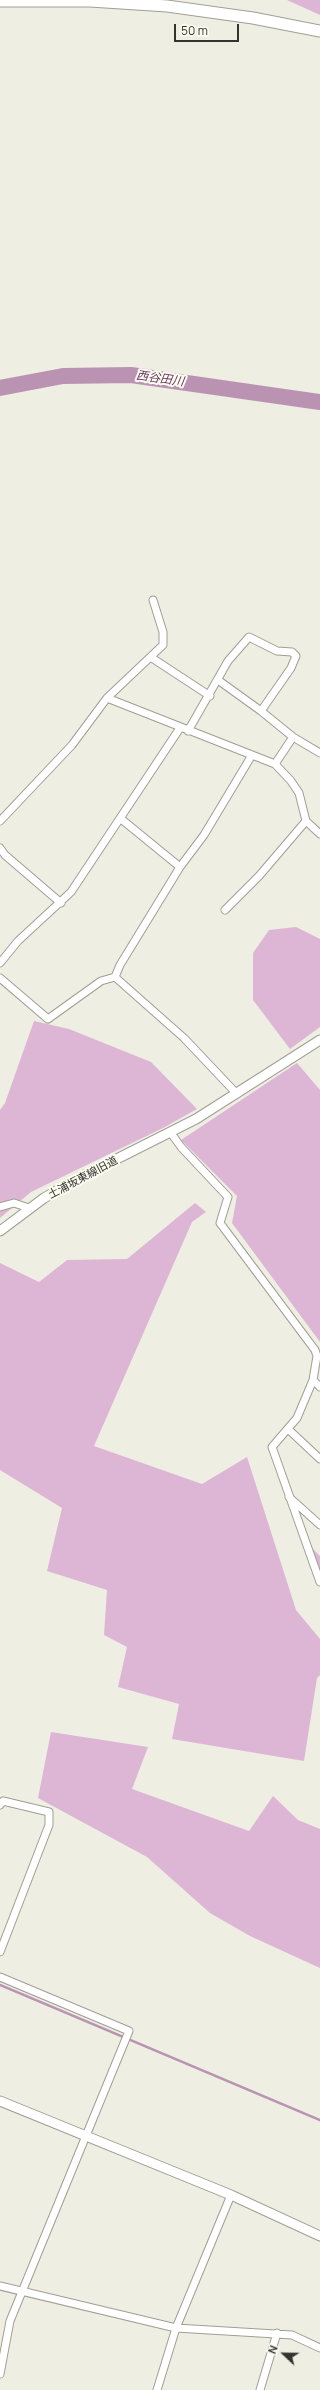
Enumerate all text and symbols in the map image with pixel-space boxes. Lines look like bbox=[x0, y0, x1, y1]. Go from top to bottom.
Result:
scale bar bbox=[176, 16, 241, 42]
text: 50 m bbox=[181, 22, 208, 39]
water label: 西谷田川 bbox=[135, 369, 185, 389]
street label: 土浦坂東線旧道 bbox=[46, 1154, 120, 1202]
north arrow bbox=[264, 2334, 304, 2374]
text: N bbox=[264, 2343, 281, 2356]

